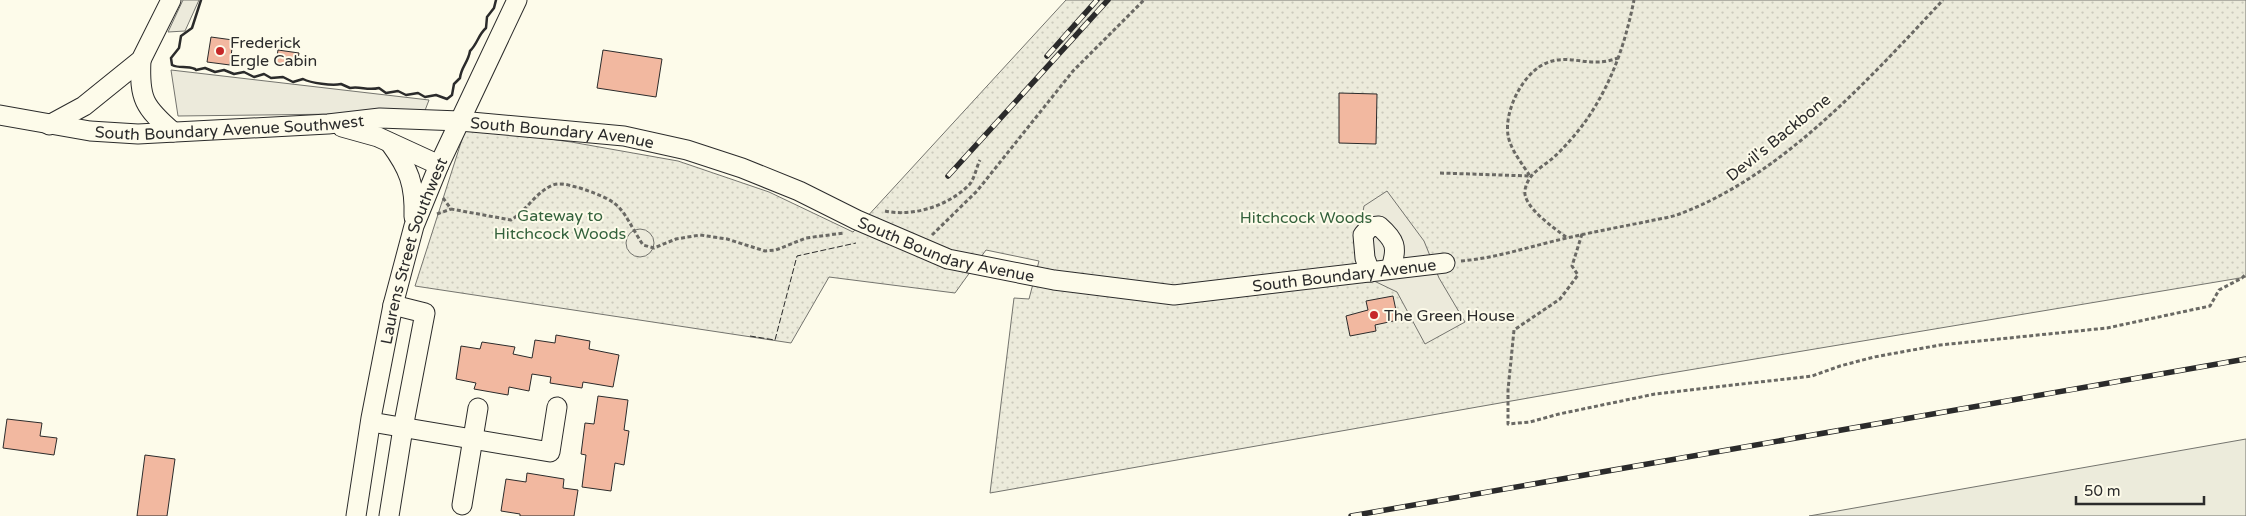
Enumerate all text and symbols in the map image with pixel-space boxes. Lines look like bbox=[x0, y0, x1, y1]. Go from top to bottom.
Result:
place label: Frederick Ergle Cabin bbox=[230, 33, 317, 71]
marker: Frederick Ergle Cabin bbox=[214, 45, 226, 57]
street label: Devil's Backbone bbox=[1722, 90, 1835, 186]
street label: South Boundary Avenue Southwest bbox=[94, 111, 365, 145]
street label: South Boundary Avenue bbox=[469, 113, 656, 153]
street label: Laurens Street Southwest bbox=[377, 154, 452, 346]
park label: Gateway to Hitchcock Woods bbox=[494, 206, 626, 244]
park label: Hitchcock Woods bbox=[1240, 208, 1372, 228]
street label: South Boundary Avenue bbox=[854, 212, 1036, 287]
street label: South Boundary Avenue bbox=[1251, 255, 1437, 297]
place label: The Green House bbox=[1384, 306, 1515, 326]
marker: The Green House bbox=[1368, 309, 1380, 321]
scale bar bbox=[2076, 474, 2204, 506]
text: 50 m bbox=[2084, 482, 2121, 500]

